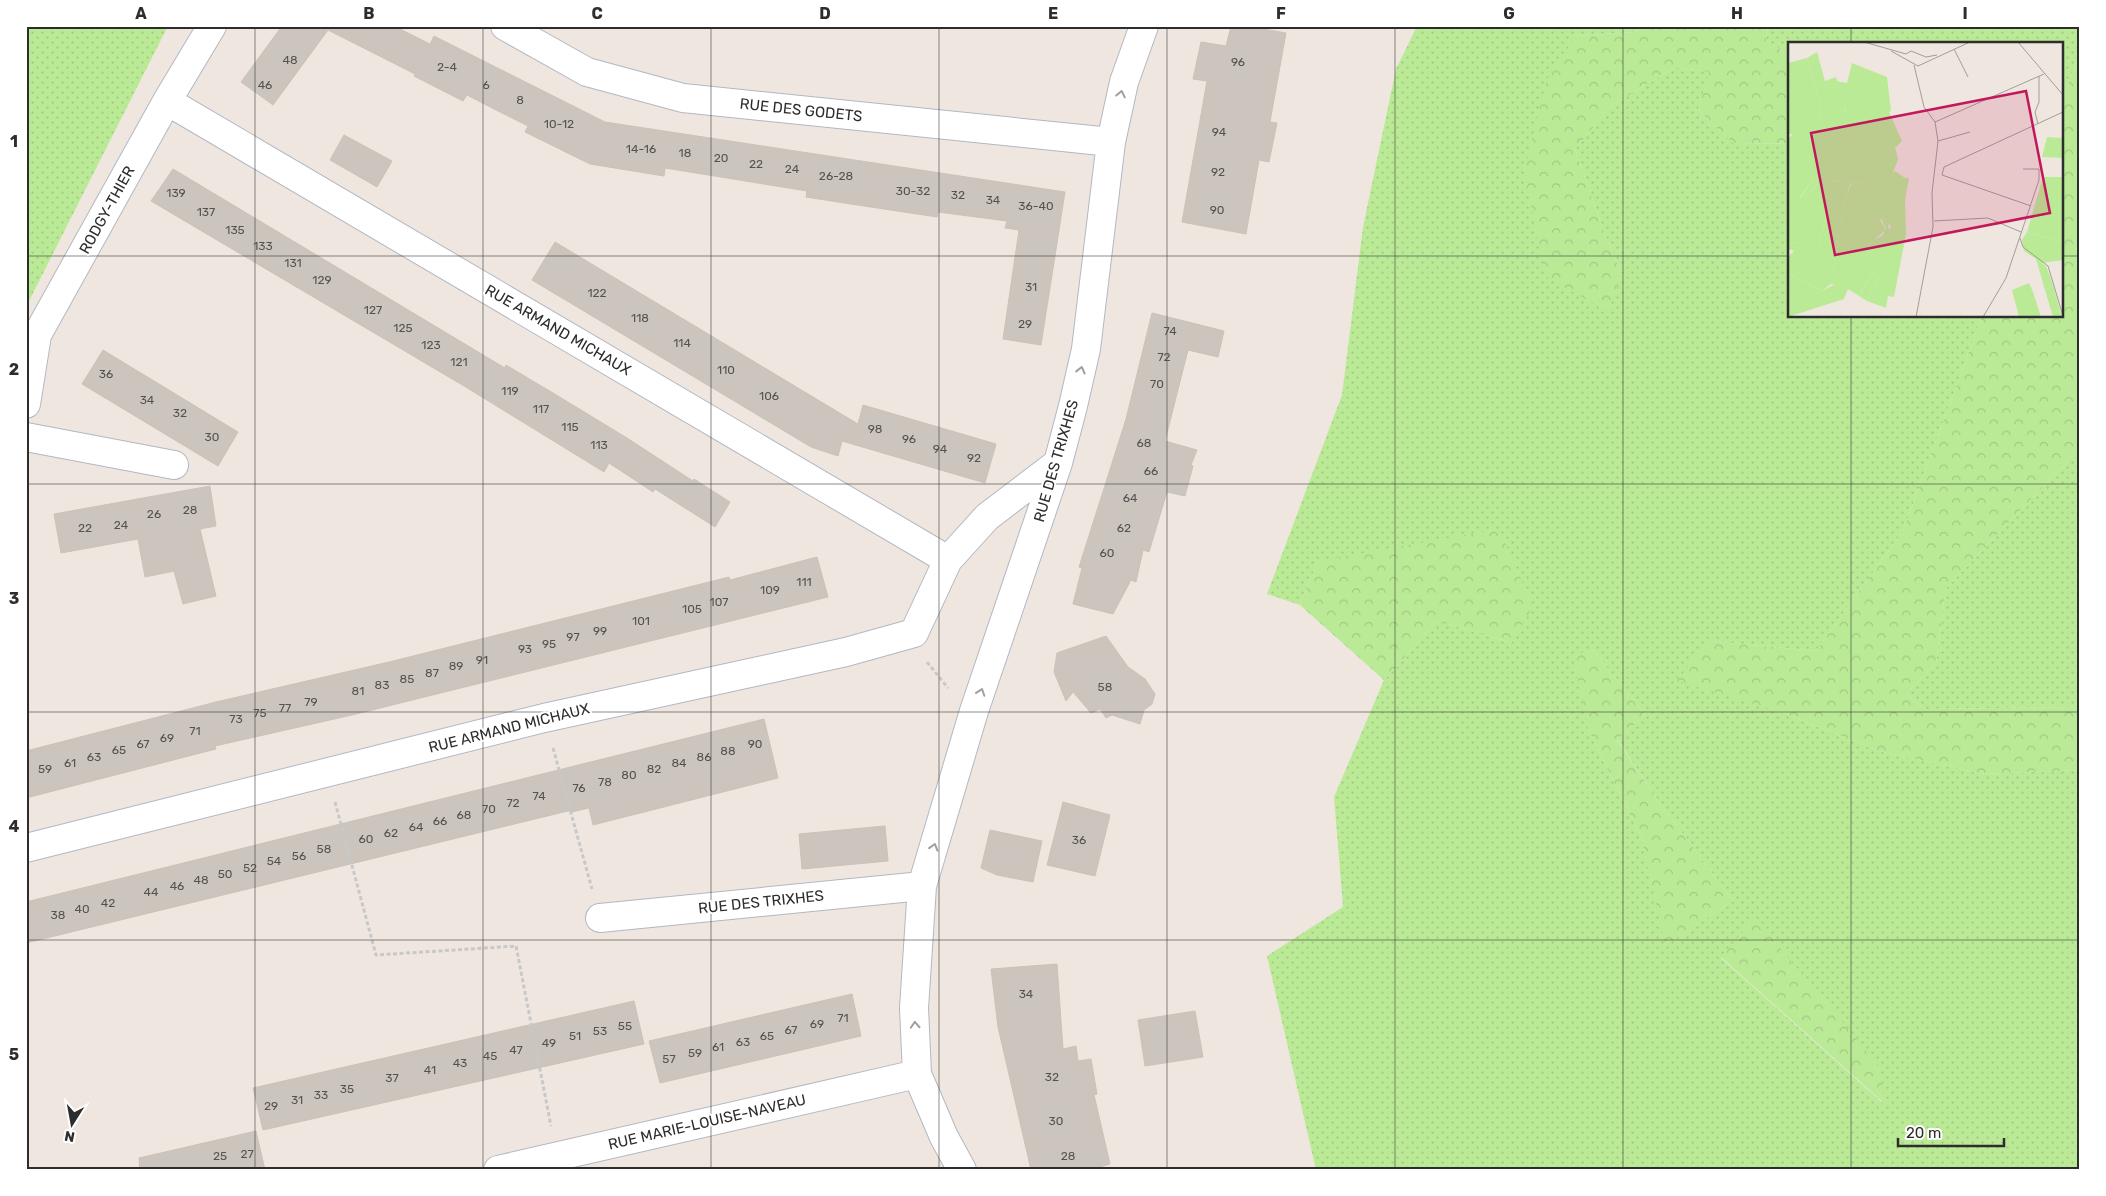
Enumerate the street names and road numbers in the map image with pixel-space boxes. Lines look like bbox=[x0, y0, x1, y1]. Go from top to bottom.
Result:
street label: RUE DES GODETS bbox=[739, 95, 863, 125]
street label: RODGY-THIER bbox=[75, 163, 139, 257]
street label: RUE ARMAND MICHAUX bbox=[482, 281, 635, 379]
street label: RUE DES TRIXHES bbox=[1030, 398, 1082, 524]
street label: RUE ARMAND MICHAUX bbox=[427, 699, 592, 757]
street label: RUE DES TRIXHES bbox=[697, 886, 825, 918]
street label: RUE MARIE-LOUISE-NAVEAU bbox=[606, 1090, 808, 1154]

